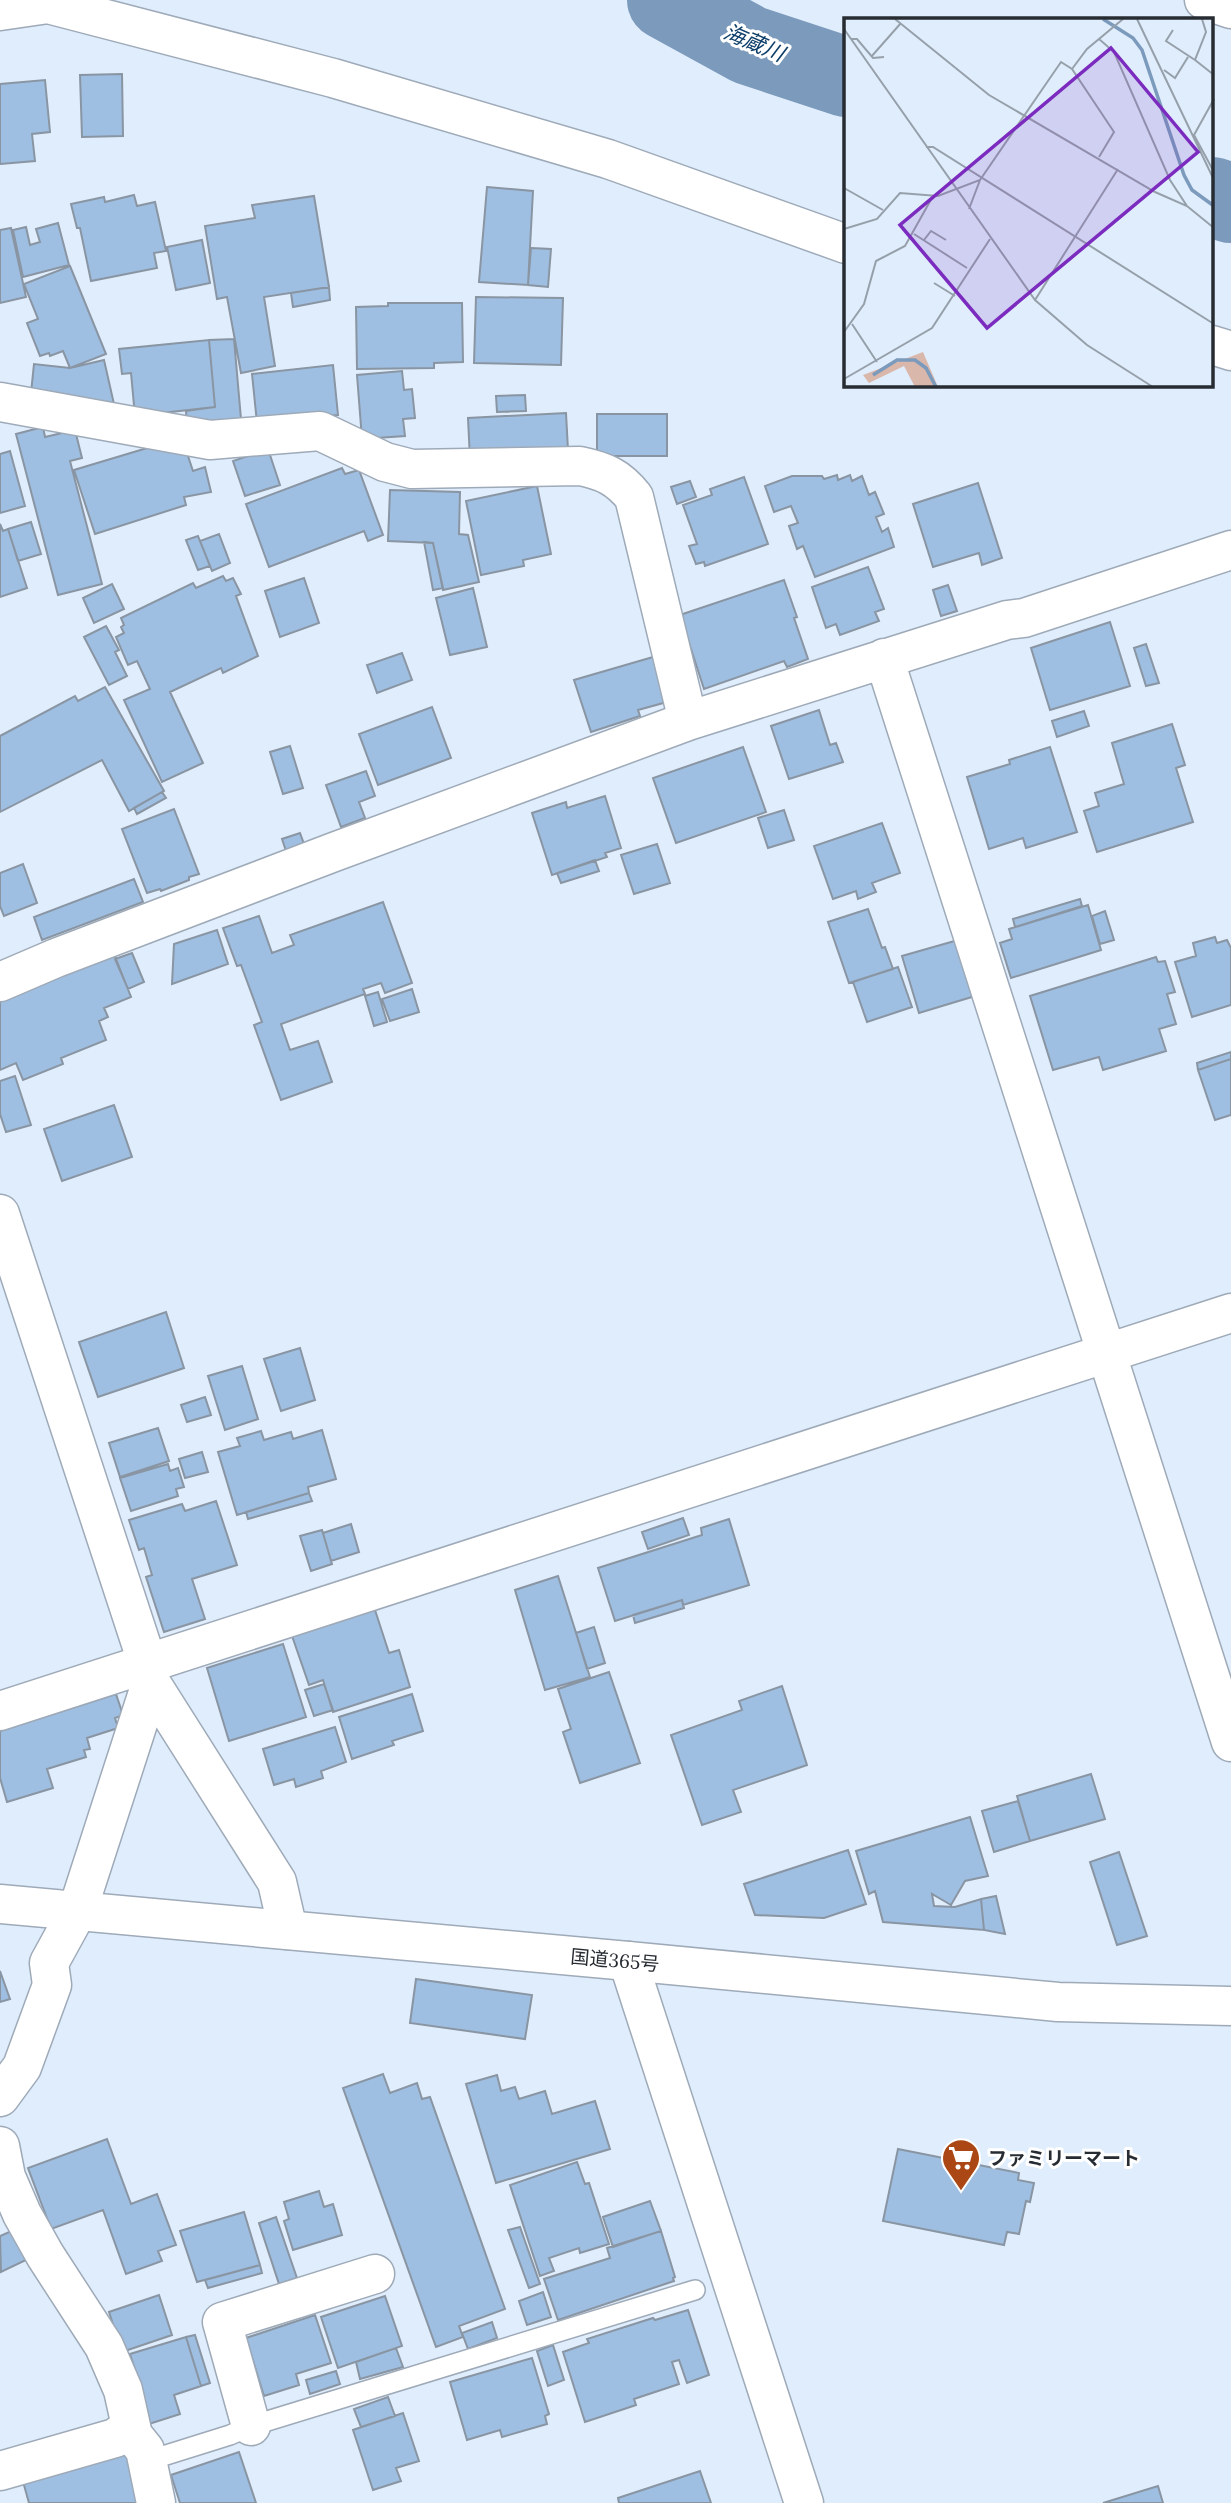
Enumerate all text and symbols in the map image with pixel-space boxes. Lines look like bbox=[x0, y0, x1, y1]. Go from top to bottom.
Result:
water label: 海蔵川 bbox=[720, 18, 790, 68]
inset map bbox=[844, 18, 1214, 387]
street label: 国道365号 bbox=[570, 1944, 660, 1976]
supermarket icon: ファミリーマート bbox=[940, 2137, 982, 2192]
place label: ファミリーマート bbox=[988, 2146, 1140, 2170]

